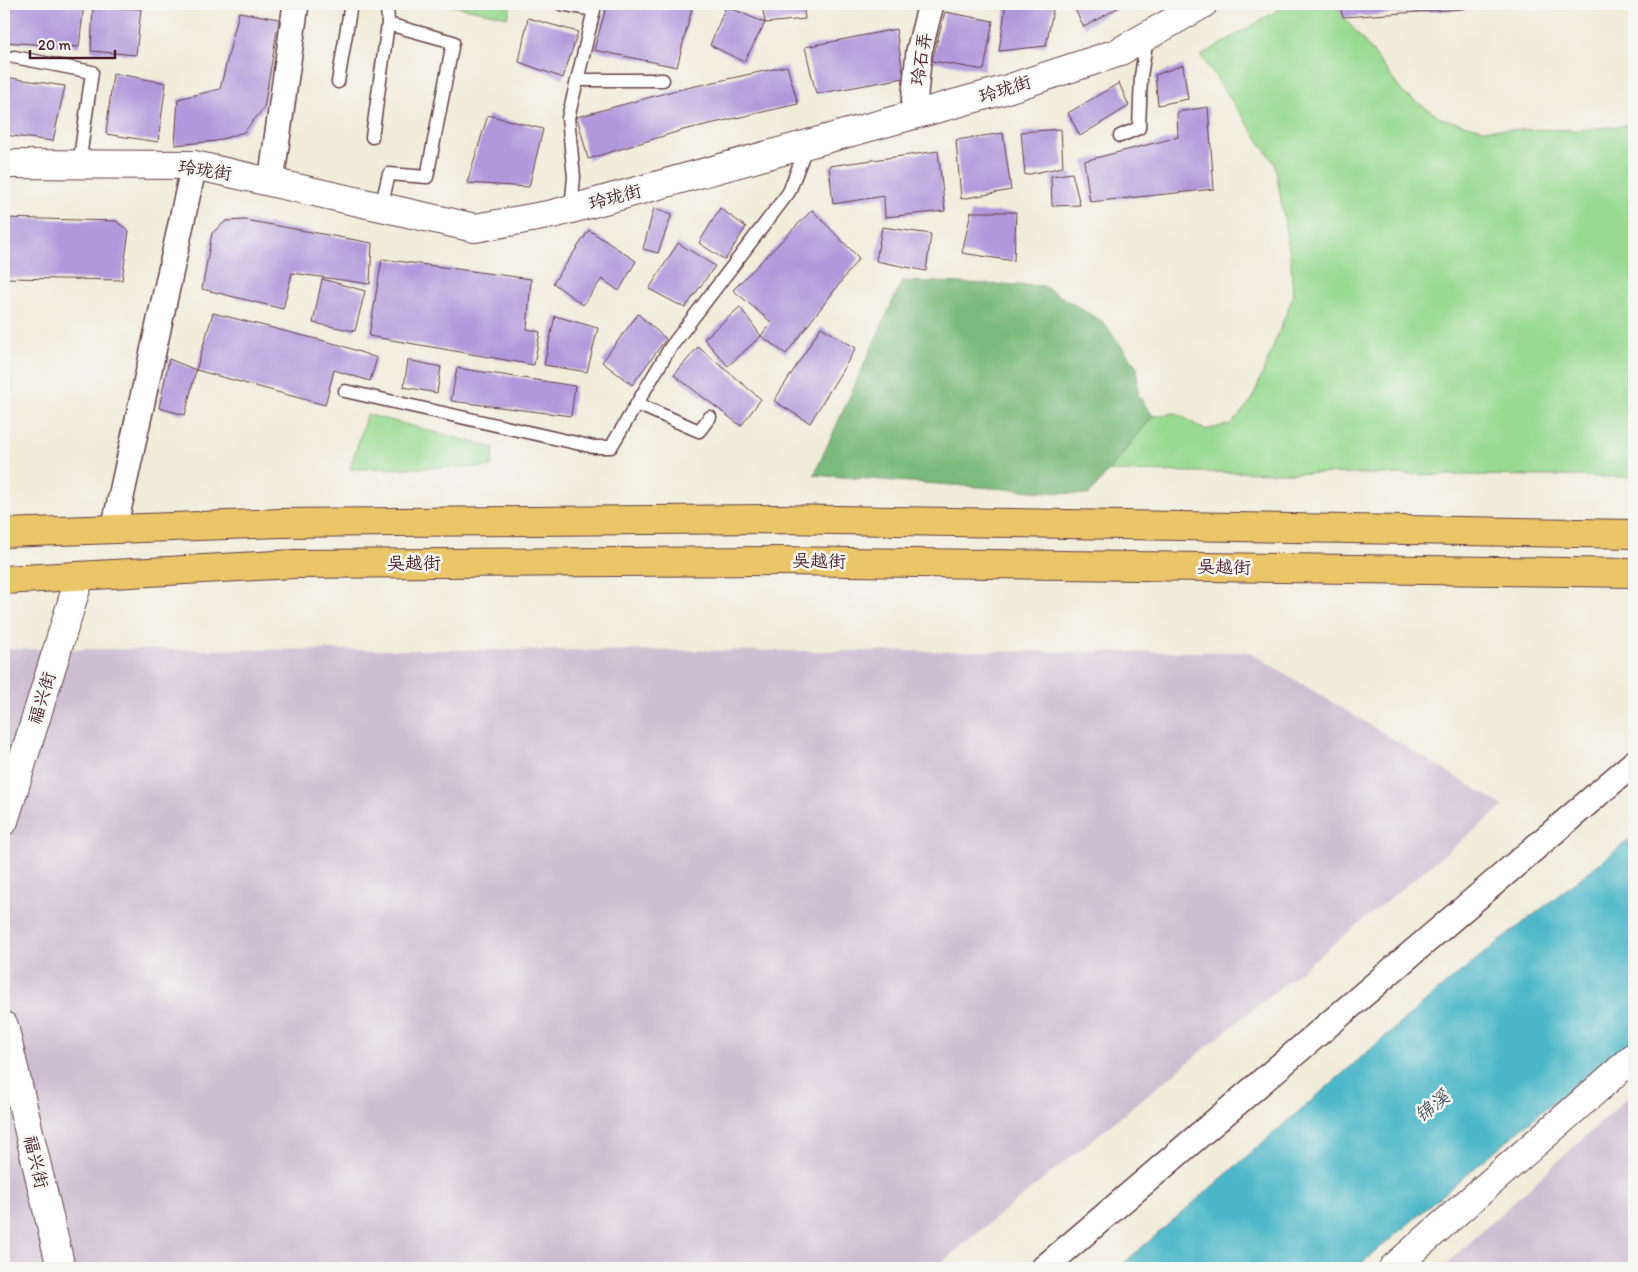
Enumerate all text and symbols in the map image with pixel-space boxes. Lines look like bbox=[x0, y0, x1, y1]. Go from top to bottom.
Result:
scale bar bbox=[30, 28, 115, 60]
street label: 玲石弄 bbox=[906, 31, 936, 87]
text: 20 m bbox=[38, 36, 72, 54]
street label: 玲珑街 bbox=[976, 71, 1034, 107]
street label: 玲珑街 bbox=[177, 155, 233, 185]
street label: 玲珑街 bbox=[586, 179, 644, 215]
street label: 吴越街 bbox=[792, 550, 846, 572]
street label: 吴越街 bbox=[387, 552, 441, 574]
street label: 吴越街 bbox=[1197, 556, 1251, 578]
street label: 福兴街 bbox=[24, 669, 60, 727]
water label: 锦溪 bbox=[1410, 1084, 1455, 1127]
street label: 福兴街 bbox=[19, 1133, 53, 1191]

